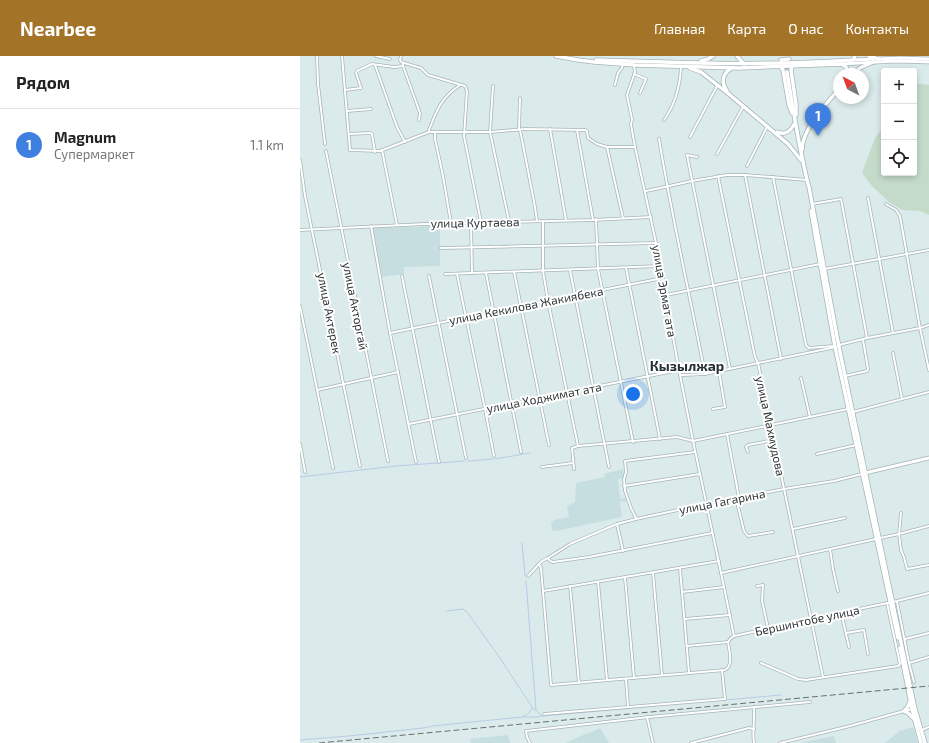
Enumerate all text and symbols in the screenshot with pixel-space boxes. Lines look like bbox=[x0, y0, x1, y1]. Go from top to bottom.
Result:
text: Nearbee bbox=[20, 17, 96, 40]
text: Главная bbox=[654, 20, 705, 37]
text: Карта bbox=[727, 20, 766, 37]
text: О нас bbox=[788, 20, 824, 37]
text: Контакты bbox=[846, 20, 909, 37]
north arrow bbox=[833, 68, 869, 104]
map controls bbox=[881, 68, 917, 176]
button: + bbox=[881, 68, 917, 104]
text: Рядом bbox=[16, 72, 70, 92]
pin: 1 bbox=[805, 103, 831, 136]
button: − bbox=[881, 104, 917, 140]
text: Magnum bbox=[54, 128, 116, 146]
text: 1 bbox=[26, 137, 32, 153]
text: 1.1 km bbox=[250, 137, 284, 153]
button: locate bbox=[881, 140, 917, 176]
text: Супермаркет bbox=[54, 146, 135, 162]
street label: улица Куртаева bbox=[430, 214, 520, 231]
street label: улица Эрмат ата bbox=[649, 244, 680, 338]
street label: улица Акторгай bbox=[340, 261, 371, 351]
street label: улица Актерек bbox=[314, 271, 345, 355]
street label: улица Кекилова Жакиябека bbox=[448, 283, 604, 328]
district label: Кызылжар bbox=[650, 357, 724, 374]
street label: улица Махмудова bbox=[753, 375, 788, 477]
street label: улица Ходжимат ата bbox=[485, 379, 603, 416]
your location bbox=[623, 384, 643, 404]
street label: улица Гагарина bbox=[678, 486, 766, 517]
street label: Бершинтобе улица bbox=[753, 602, 861, 639]

